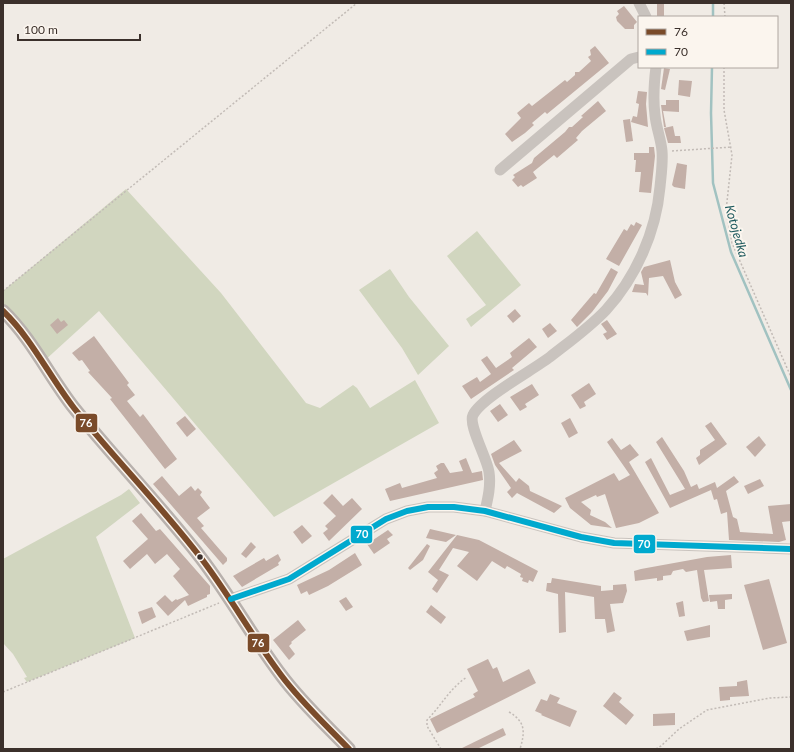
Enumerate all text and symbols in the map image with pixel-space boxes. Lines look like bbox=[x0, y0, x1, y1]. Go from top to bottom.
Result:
scale bar bbox=[18, 16, 140, 42]
legend bbox=[638, 16, 778, 68]
text: 100 m bbox=[24, 22, 58, 37]
text: 76 bbox=[674, 24, 688, 39]
text: 70 bbox=[674, 44, 688, 59]
water label: Kotojedka bbox=[722, 203, 752, 259]
line badge: 76 bbox=[75, 413, 98, 433]
text: 76 bbox=[80, 416, 93, 429]
line badge: 70 bbox=[350, 525, 373, 544]
text: 70 bbox=[356, 527, 369, 540]
line badge: 70 bbox=[633, 534, 656, 554]
text: 70 bbox=[638, 537, 651, 550]
unlabelled marker bbox=[195, 552, 205, 562]
line badge: 76 bbox=[247, 633, 270, 653]
text: 76 bbox=[252, 636, 265, 649]

